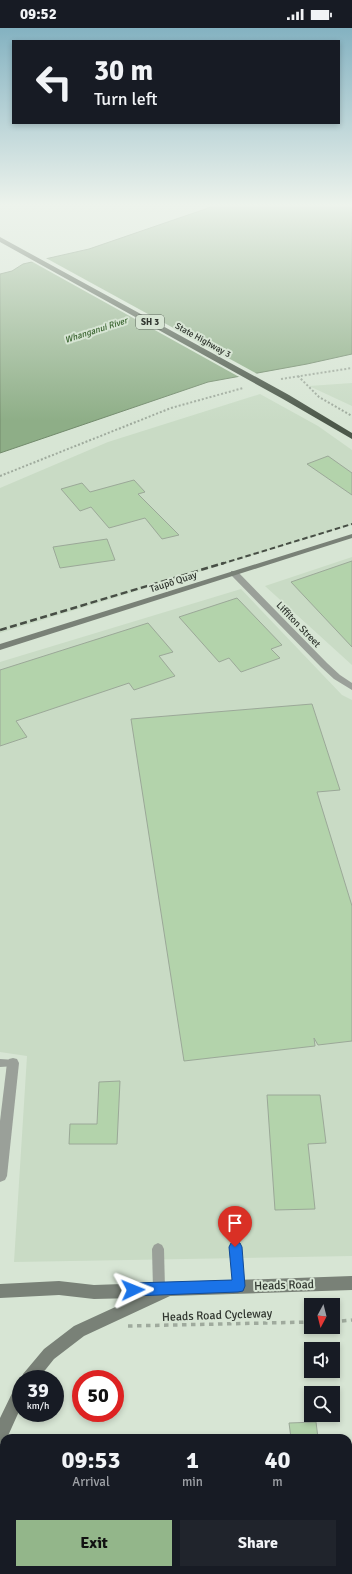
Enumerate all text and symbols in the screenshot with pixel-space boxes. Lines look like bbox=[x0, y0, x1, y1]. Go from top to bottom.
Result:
text: 09:52 bbox=[20, 5, 57, 23]
text: 30 m bbox=[94, 54, 153, 88]
icon: left bbox=[28, 56, 80, 108]
text: Turn left bbox=[94, 88, 157, 110]
water label: Whanganui River bbox=[63, 315, 130, 346]
road number: SH 3 bbox=[136, 315, 164, 329]
street label: State Highway 3 bbox=[173, 321, 233, 360]
street label: Taupō Quay bbox=[148, 569, 199, 595]
street label: Liffiton Street bbox=[274, 599, 323, 650]
pin bbox=[218, 1206, 252, 1247]
icon: arrive bbox=[224, 1212, 246, 1234]
position arrow bbox=[112, 1269, 154, 1311]
street label: Heads Road bbox=[254, 1277, 314, 1294]
north arrow bbox=[304, 1298, 340, 1334]
map controls bbox=[304, 1298, 340, 1422]
street label: Heads Road Cycleway bbox=[162, 1306, 273, 1325]
button: sound bbox=[304, 1342, 340, 1378]
speed limit sign: 50 bbox=[72, 1370, 124, 1422]
text: 39 bbox=[27, 1378, 49, 1403]
button: search bbox=[304, 1386, 340, 1422]
text: km/h bbox=[27, 1400, 49, 1412]
text: 09:53 bbox=[62, 1445, 120, 1475]
text: 1 bbox=[186, 1445, 199, 1475]
text: 40 bbox=[265, 1445, 290, 1475]
text: Arrival bbox=[72, 1474, 110, 1490]
text: min bbox=[182, 1474, 203, 1490]
text: m bbox=[272, 1474, 283, 1490]
button: Exit bbox=[16, 1520, 172, 1566]
button: Share bbox=[180, 1520, 336, 1566]

